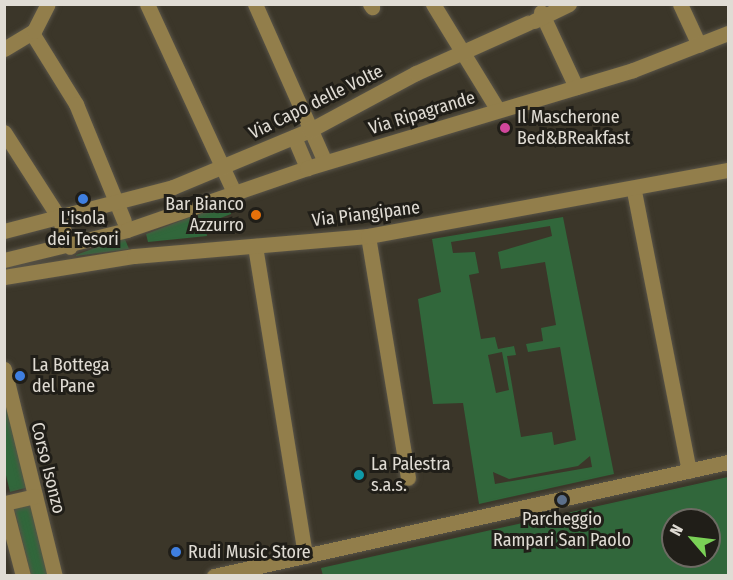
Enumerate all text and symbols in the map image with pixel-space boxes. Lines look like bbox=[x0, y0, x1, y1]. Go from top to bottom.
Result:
street label: Via Capo delle Volte bbox=[246, 60, 386, 144]
street label: Via Ripagrande bbox=[366, 87, 478, 139]
place label: Il Mascherone Bed&BReakfast bbox=[517, 107, 630, 150]
marker: Il Mascherone Bed&BReakfast bbox=[498, 121, 512, 135]
marker: L'isola dei Tesori bbox=[76, 192, 90, 206]
place label: Bar Bianco Azzurro bbox=[165, 194, 244, 236]
street label: Via Piangipane bbox=[311, 197, 421, 231]
place label: L'isola dei Tesori bbox=[47, 208, 119, 250]
marker: Bar Bianco Azzurro bbox=[249, 208, 263, 222]
place label: La Bottega del Pane bbox=[32, 355, 110, 398]
marker: La Bottega del Pane bbox=[13, 369, 27, 383]
street label: Corso Isonzo bbox=[26, 420, 70, 516]
place label: La Palestra s.a.s. bbox=[371, 454, 451, 496]
marker: La Palestra s.a.s. bbox=[352, 468, 366, 482]
marker: Parcheggio Rampari San Paolo bbox=[555, 493, 569, 507]
north arrow bbox=[661, 508, 721, 568]
place label: Parcheggio Rampari San Paolo bbox=[493, 509, 631, 552]
text: N bbox=[666, 522, 687, 539]
place label: Rudi Music Store bbox=[188, 541, 311, 563]
marker: Rudi Music Store bbox=[169, 545, 183, 559]

